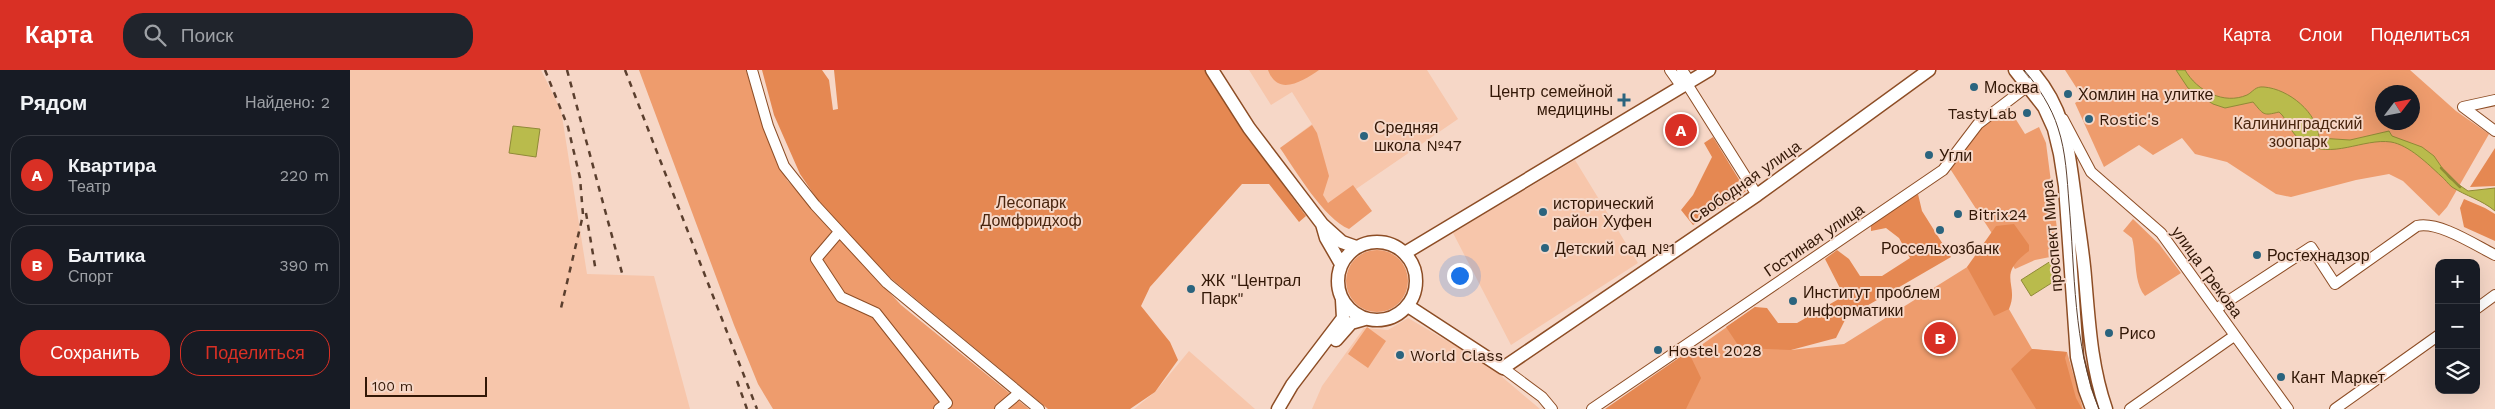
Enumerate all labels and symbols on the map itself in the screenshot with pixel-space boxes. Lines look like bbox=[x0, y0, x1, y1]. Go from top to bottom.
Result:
place label: Москва bbox=[1984, 78, 2039, 97]
marker: Москва bbox=[1968, 81, 1980, 93]
place label: Центр семейной медицины bbox=[1489, 82, 1613, 119]
place label: Хомлин на улитке bbox=[2078, 85, 2214, 104]
north arrow bbox=[2375, 85, 2420, 130]
marker: Хомлин на улитке bbox=[2062, 88, 2074, 100]
marker: Центр семейной медицины bbox=[1617, 93, 1631, 107]
place label: TastyLab bbox=[1948, 104, 2017, 123]
marker: TastyLab bbox=[2021, 107, 2033, 119]
place label: Rostic's bbox=[2099, 110, 2159, 129]
pin: A bbox=[1665, 111, 1697, 149]
marker: Rostic's bbox=[2083, 113, 2095, 125]
park label: Калининградский зоопарк bbox=[2234, 114, 2362, 151]
place label: Средняя школа №47 bbox=[1374, 118, 1462, 155]
marker: Средняя школа №47 bbox=[1358, 130, 1370, 142]
street label: Свободная улица bbox=[1686, 136, 1804, 228]
place label: Угли bbox=[1939, 146, 1972, 165]
marker: Угли bbox=[1923, 149, 1935, 161]
street label: проспект Мира bbox=[2038, 179, 2066, 293]
park label: Лесопарк Домфридхоф bbox=[980, 193, 1082, 230]
place label: исторический район Хуфен bbox=[1553, 194, 1654, 231]
street label: Гостиная улица bbox=[1760, 199, 1868, 280]
place label: Bitrix24 bbox=[1968, 205, 2028, 224]
marker: исторический район Хуфен bbox=[1537, 206, 1549, 218]
marker: Bitrix24 bbox=[1952, 208, 1964, 220]
street label: улица Грекова bbox=[2167, 223, 2247, 321]
marker: Россельхозбанк bbox=[1934, 224, 1946, 236]
place label: Детский сад №1 bbox=[1555, 239, 1675, 258]
place label: Россельхозбанк bbox=[1881, 239, 2000, 258]
marker: Детский сад №1 bbox=[1539, 242, 1551, 254]
place label: Ростехнадзор bbox=[2267, 246, 2370, 265]
marker: Ростехнадзор bbox=[2251, 249, 2263, 261]
your location bbox=[1447, 263, 1473, 289]
place label: ЖК "Централ Парк" bbox=[1201, 271, 1301, 308]
marker: ЖК "Централ Парк" bbox=[1185, 283, 1197, 295]
place label: Институт проблем информатики bbox=[1803, 283, 1940, 320]
marker: Институт проблем информатики bbox=[1787, 295, 1799, 307]
pin: B bbox=[1924, 319, 1956, 357]
place label: Рисо bbox=[2119, 324, 2156, 343]
marker: Рисо bbox=[2103, 327, 2115, 339]
place label: Hostel 2028 bbox=[1668, 341, 1762, 360]
marker: Hostel 2028 bbox=[1652, 344, 1664, 356]
place label: World Class bbox=[1410, 346, 1503, 365]
marker: World Class bbox=[1394, 349, 1406, 361]
place label: Кант Маркет bbox=[2291, 368, 2386, 387]
marker: Кант Маркет bbox=[2275, 371, 2287, 383]
scale bar bbox=[365, 374, 488, 397]

